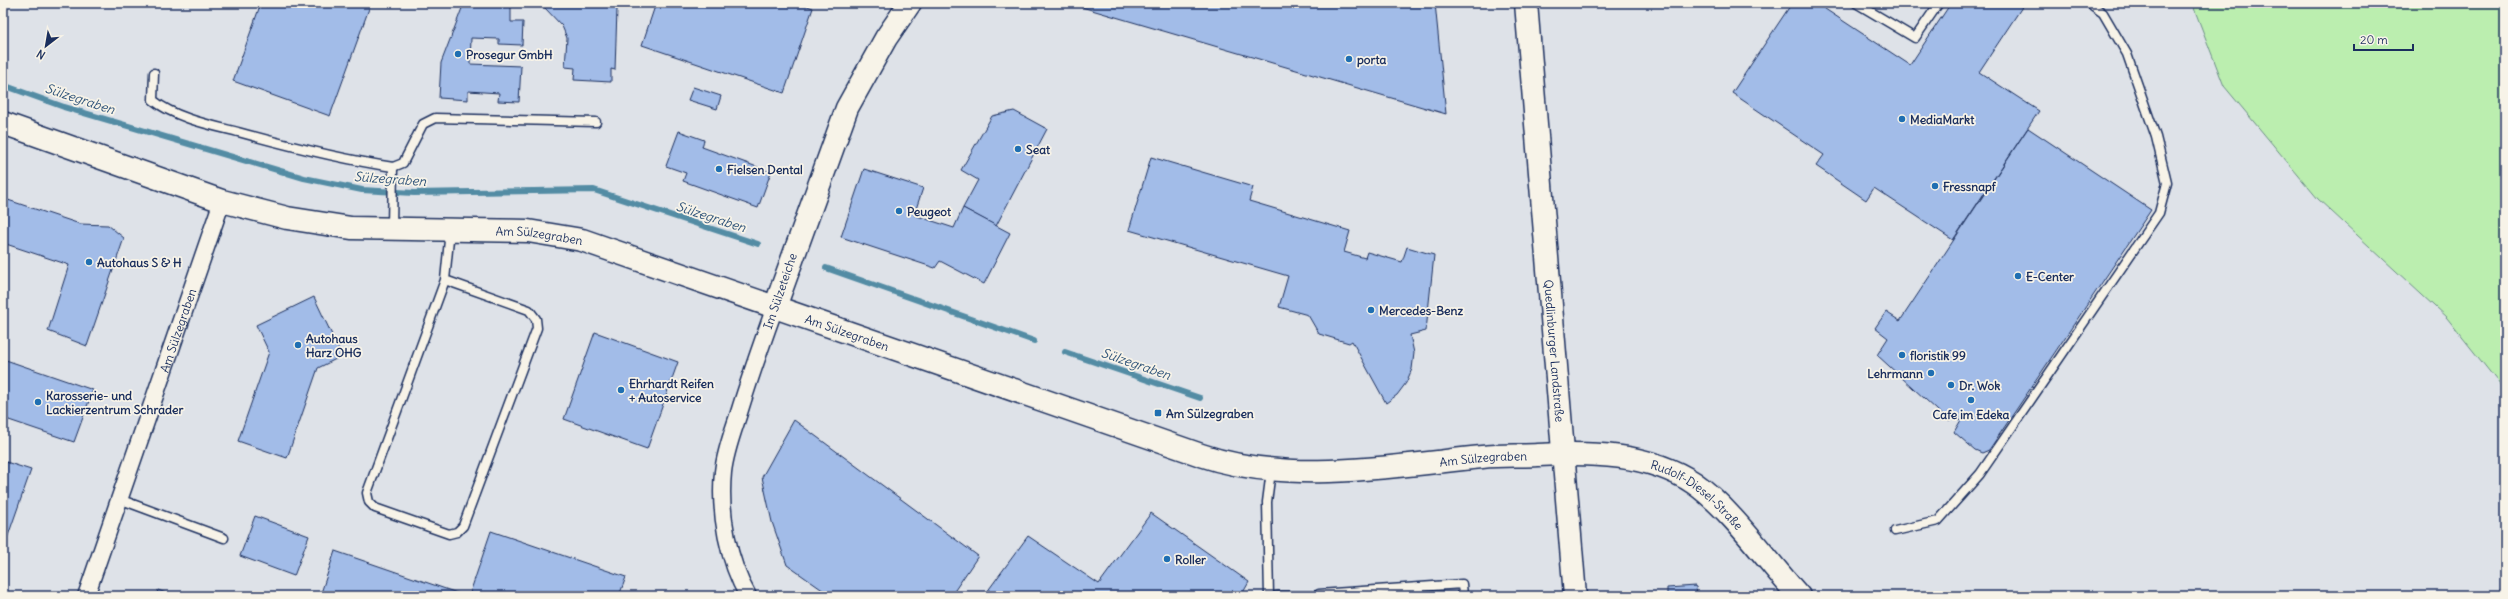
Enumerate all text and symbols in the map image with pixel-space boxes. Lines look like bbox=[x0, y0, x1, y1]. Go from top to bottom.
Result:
north arrow bbox=[26, 26, 66, 66]
scale bar bbox=[2354, 26, 2413, 52]
text: 20 m bbox=[2360, 32, 2388, 47]
text: N bbox=[34, 47, 48, 63]
place label: Prosegur GmbH bbox=[466, 47, 553, 63]
marker: Prosegur GmbH bbox=[453, 49, 463, 59]
place label: porta bbox=[1357, 52, 1387, 68]
marker: porta bbox=[1344, 54, 1354, 64]
water label: Sülzegraben bbox=[43, 80, 117, 118]
place label: MediaMarkt bbox=[1910, 112, 1975, 127]
marker: MediaMarkt bbox=[1897, 114, 1907, 124]
place label: Seat bbox=[1026, 142, 1051, 157]
marker: Seat bbox=[1013, 144, 1023, 154]
place label: Fielsen Dental bbox=[727, 162, 803, 177]
marker: Fielsen Dental bbox=[714, 164, 724, 174]
water label: Sülzegraben bbox=[353, 168, 427, 190]
place label: Fressnapf bbox=[1943, 179, 1997, 195]
marker: Fressnapf bbox=[1930, 181, 1940, 191]
water label: Sülzegraben bbox=[674, 198, 748, 236]
place label: Peugeot bbox=[907, 204, 952, 220]
marker: Peugeot bbox=[894, 206, 904, 216]
street label: Am Sülzegraben bbox=[495, 223, 584, 248]
street label: Im Sülzeteiche bbox=[760, 251, 800, 331]
place label: Autohaus S & H bbox=[97, 255, 182, 270]
marker: Autohaus S & H bbox=[84, 257, 94, 267]
place label: E-Center bbox=[2026, 269, 2074, 284]
marker: E-Center bbox=[2013, 271, 2023, 281]
street label: Quedlinburger Landstraße bbox=[1541, 279, 1568, 423]
street label: Am Sülzegraben bbox=[156, 286, 199, 374]
place label: Mercedes-Benz bbox=[1379, 303, 1463, 318]
marker: Mercedes-Benz bbox=[1366, 305, 1376, 315]
street label: Am Sülzegraben bbox=[803, 311, 891, 354]
place label: Autohaus Harz OHG bbox=[306, 331, 362, 360]
marker: Autohaus Harz OHG bbox=[293, 340, 303, 350]
water label: Sülzegraben bbox=[1099, 344, 1173, 384]
place label: floristik 99 bbox=[1909, 348, 1966, 363]
marker: floristik 99 bbox=[1897, 350, 1907, 360]
place label: Lehrmann bbox=[1867, 366, 1923, 381]
marker: Lehrmann bbox=[1926, 368, 1936, 378]
place label: Ehrhardt Reifen + Autoservice bbox=[629, 376, 714, 405]
place label: Dr. Wok bbox=[1959, 378, 2000, 393]
marker: Dr. Wok bbox=[1946, 380, 1956, 390]
marker: Ehrhardt Reifen + Autoservice bbox=[616, 385, 626, 395]
place label: Karosserie- und Lackierzentrum Schrader bbox=[46, 388, 183, 417]
marker: Cafe im Edeka bbox=[1966, 395, 1976, 405]
marker: Karosserie- und Lackierzentrum Schrader bbox=[33, 397, 43, 407]
place label: Am Sülzegraben bbox=[1166, 406, 1254, 422]
place label: Cafe im Edeka bbox=[1933, 407, 2010, 422]
marker: Am Sülzegraben bbox=[1153, 408, 1163, 418]
street label: Am Sülzegraben bbox=[1439, 448, 1527, 469]
street label: Rudolf-Diesel-Straße bbox=[1649, 456, 1747, 532]
place label: Roller bbox=[1175, 552, 1206, 567]
marker: Roller bbox=[1162, 554, 1172, 564]

